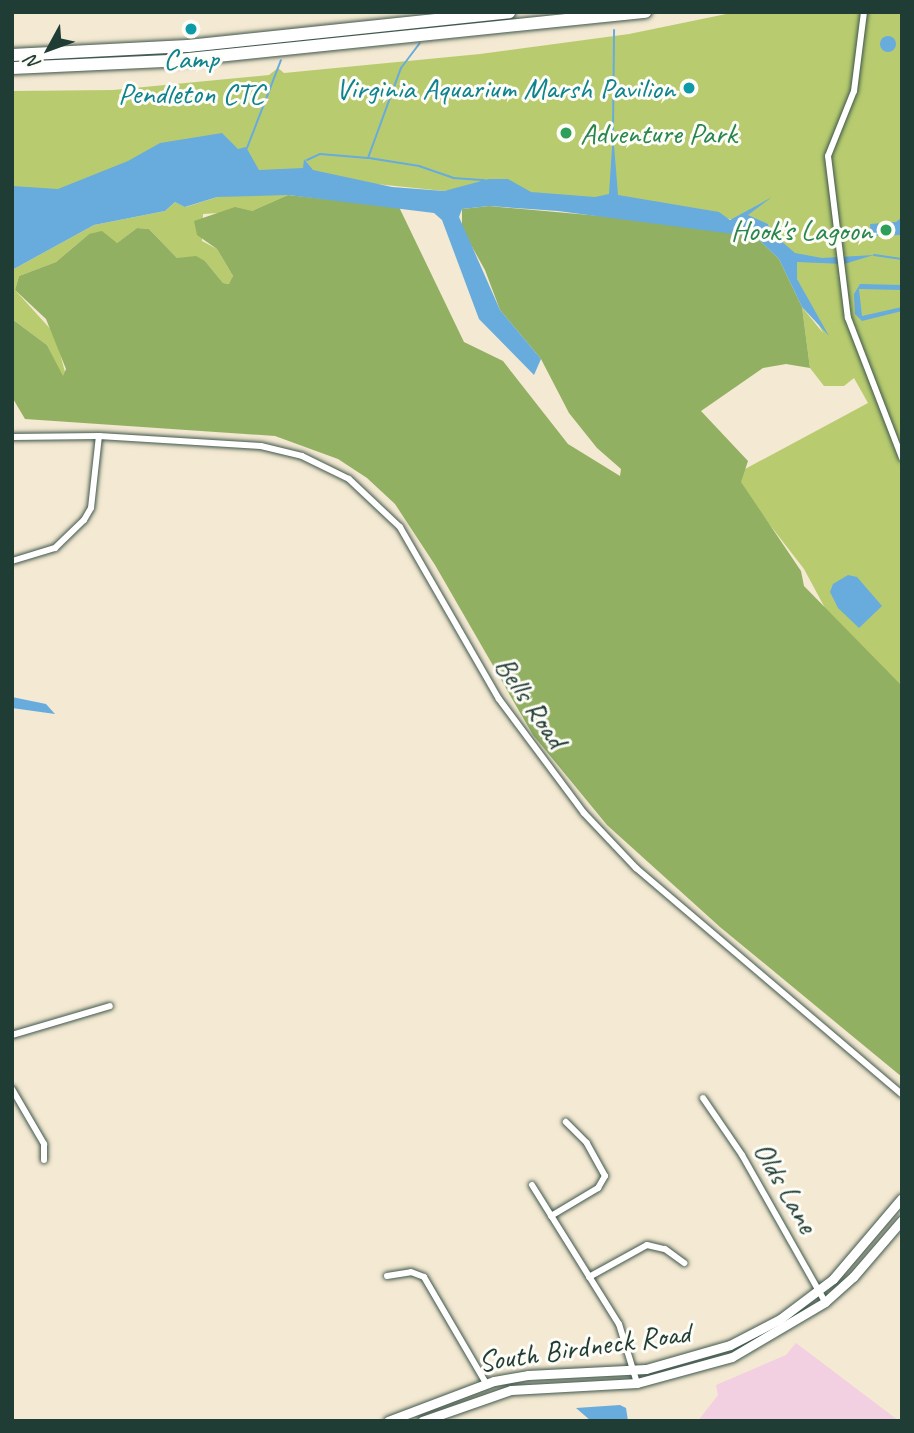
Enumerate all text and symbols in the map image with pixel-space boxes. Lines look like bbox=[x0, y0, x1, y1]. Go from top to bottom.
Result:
north arrow bbox=[14, 14, 84, 84]
marker: Camp Pendleton CTC bbox=[183, 21, 199, 37]
place label: Camp Pendleton CTC bbox=[118, 40, 264, 110]
text: N bbox=[20, 50, 46, 75]
place label: Virginia Aquarium Marsh Pavilion bbox=[336, 70, 675, 106]
marker: Virginia Aquarium Marsh Pavilion bbox=[681, 80, 697, 96]
place label: Adventure Park bbox=[580, 115, 736, 151]
marker: Adventure Park bbox=[558, 125, 574, 141]
place label: Hook's Lagoon bbox=[731, 212, 872, 248]
marker: Hook's Lagoon bbox=[878, 222, 894, 238]
street label: Bells Road bbox=[487, 649, 575, 755]
street label: Olds Lane bbox=[746, 1135, 826, 1239]
street label: South Birdneck Road bbox=[476, 1314, 692, 1380]

